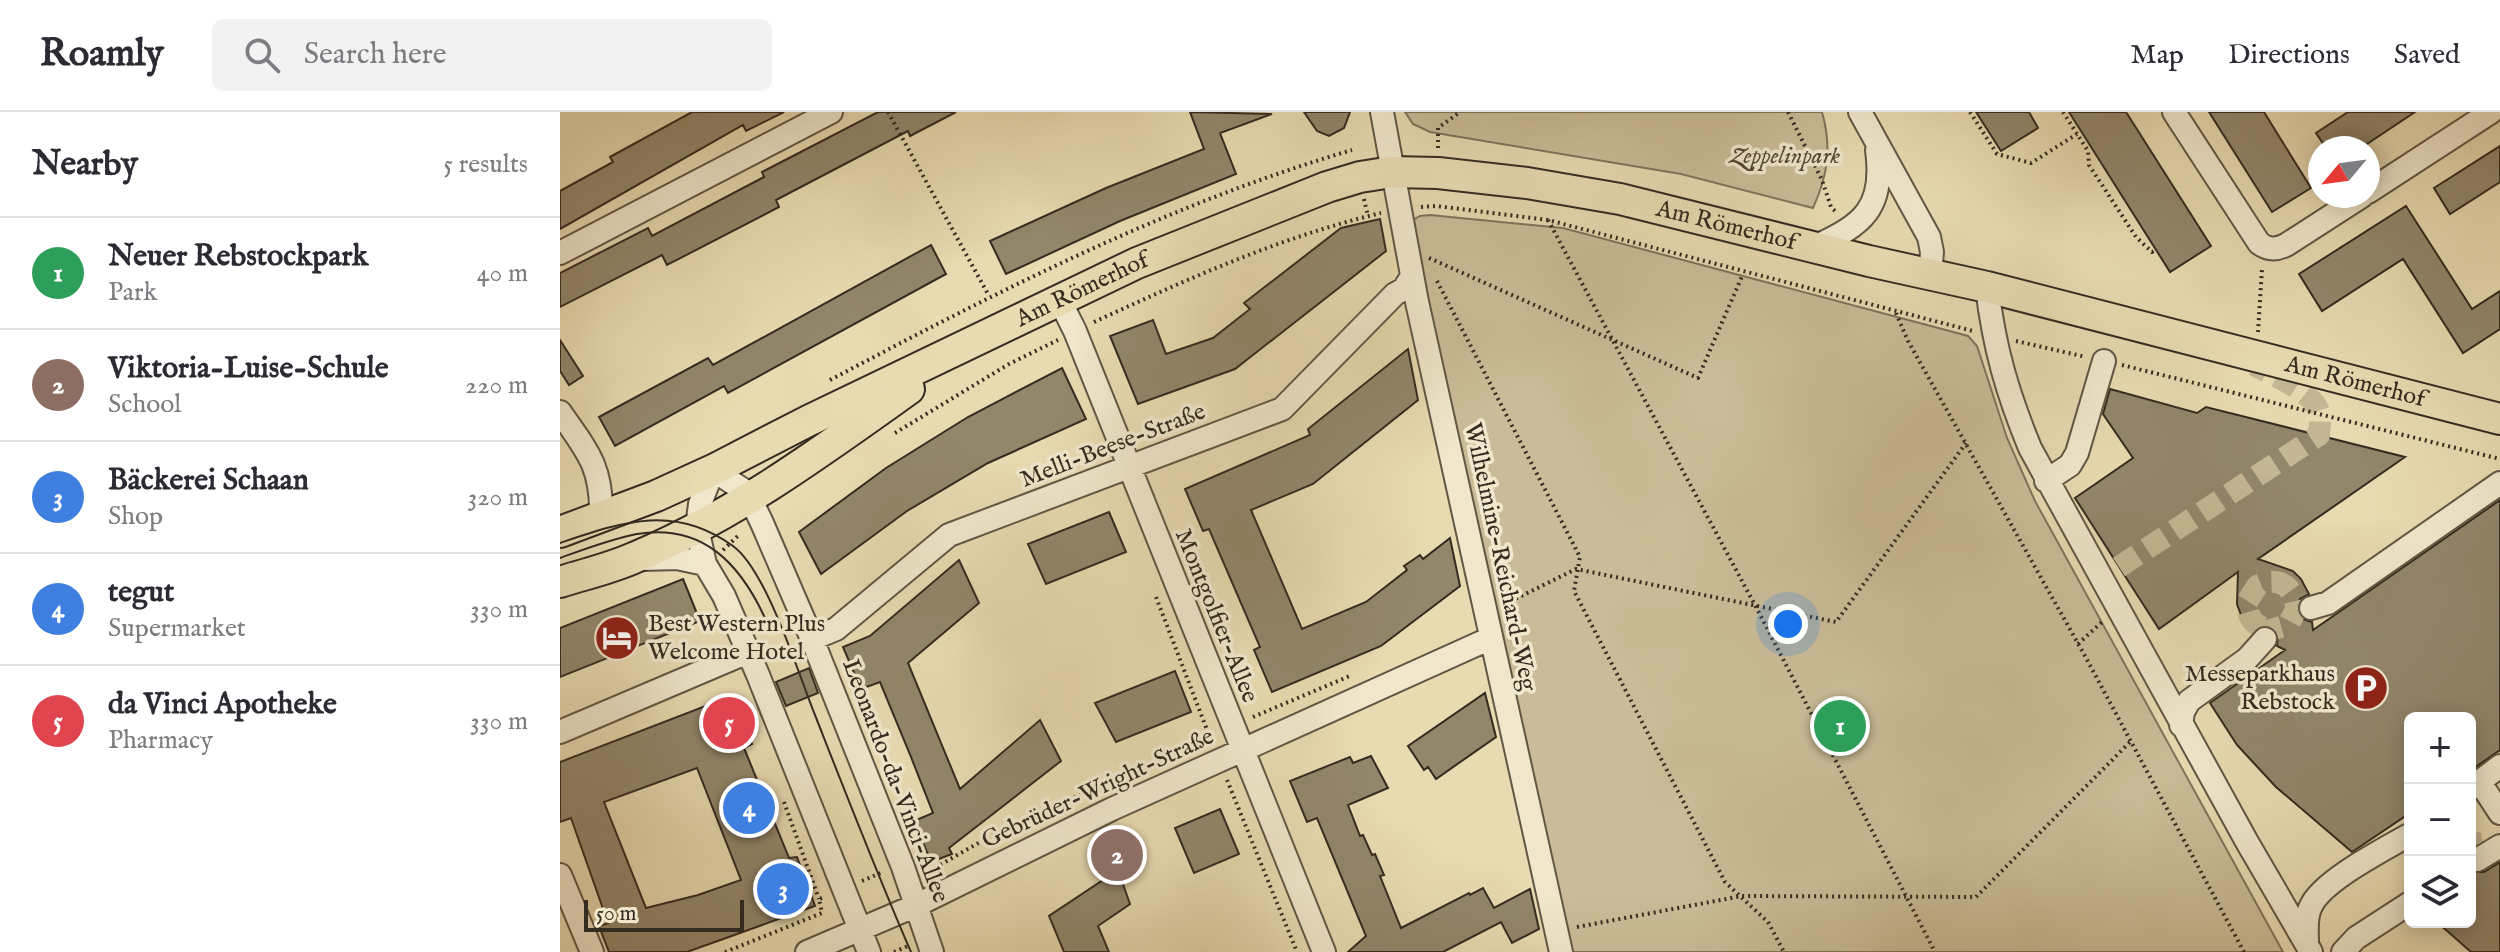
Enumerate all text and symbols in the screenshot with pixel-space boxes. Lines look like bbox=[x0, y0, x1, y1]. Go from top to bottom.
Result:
search box bbox=[212, 19, 772, 91]
text: Roamly bbox=[40, 31, 164, 79]
icon: search bbox=[240, 33, 284, 77]
text: Search here bbox=[304, 36, 447, 74]
text: Map bbox=[2130, 38, 2184, 73]
text: Directions bbox=[2228, 38, 2350, 73]
text: Saved bbox=[2394, 38, 2460, 73]
north arrow bbox=[2308, 136, 2380, 208]
park label: Zeppelinpark bbox=[1728, 141, 1841, 172]
text: Nearby bbox=[32, 143, 138, 186]
text: 5 results bbox=[444, 148, 528, 181]
street label: Am Römerhof bbox=[1652, 193, 1804, 259]
text: Neuer Rebstockpark bbox=[108, 238, 368, 276]
street label: Am Römerhof bbox=[1010, 243, 1157, 335]
text: 1 bbox=[53, 257, 63, 290]
text: 40 m bbox=[477, 257, 528, 290]
text: Park bbox=[108, 276, 157, 309]
street label: Am Römerhof bbox=[2281, 349, 2433, 416]
text: Viktoria-Luise-Schule bbox=[108, 350, 389, 388]
text: 2 bbox=[52, 369, 64, 402]
text: 220 m bbox=[465, 369, 528, 402]
text: School bbox=[108, 388, 181, 421]
street label: Melli-Beese-Straße bbox=[1016, 396, 1210, 496]
street label: Wilhelmine-Reichard-Weg bbox=[1456, 420, 1544, 695]
text: Bäckerei Schaan bbox=[108, 462, 309, 500]
text: 3 bbox=[53, 481, 63, 514]
text: 320 m bbox=[468, 481, 528, 514]
text: Shop bbox=[108, 500, 163, 533]
street label: Montgolfier-Allee bbox=[1167, 525, 1265, 707]
text: tegut bbox=[108, 574, 174, 612]
text: 4 bbox=[52, 593, 64, 626]
text: 330 m bbox=[470, 593, 528, 626]
your location bbox=[1768, 604, 1808, 644]
place label: Best Western Plus Welcome Hotel bbox=[648, 609, 825, 668]
text: Supermarket bbox=[108, 612, 246, 645]
hotel icon: Best Western Plus Welcome Hotel bbox=[593, 614, 641, 662]
street label: Leonardo-da-Vinci-Allee bbox=[834, 655, 956, 907]
place label: Messeparkhaus Rebstock bbox=[2185, 659, 2335, 718]
parking icon: Messeparkhaus Rebstock bbox=[2342, 664, 2390, 712]
text: da Vinci Apotheke bbox=[108, 686, 337, 724]
pin: 5 bbox=[703, 693, 755, 753]
pin: 1 bbox=[1814, 696, 1866, 756]
text: 5 bbox=[53, 705, 63, 738]
text: 330 m bbox=[470, 705, 528, 738]
map controls bbox=[2404, 712, 2476, 928]
button: + bbox=[2404, 712, 2476, 784]
street label: Gebrüder-Wright-Straße bbox=[977, 722, 1219, 856]
text: Pharmacy bbox=[108, 724, 213, 757]
pin: 4 bbox=[723, 778, 775, 838]
button: − bbox=[2404, 784, 2476, 856]
pin: 2 bbox=[1091, 825, 1143, 885]
button: layers bbox=[2404, 856, 2476, 928]
pin: 3 bbox=[757, 859, 809, 919]
scale bar bbox=[584, 896, 744, 932]
text: 50 m bbox=[596, 900, 637, 928]

